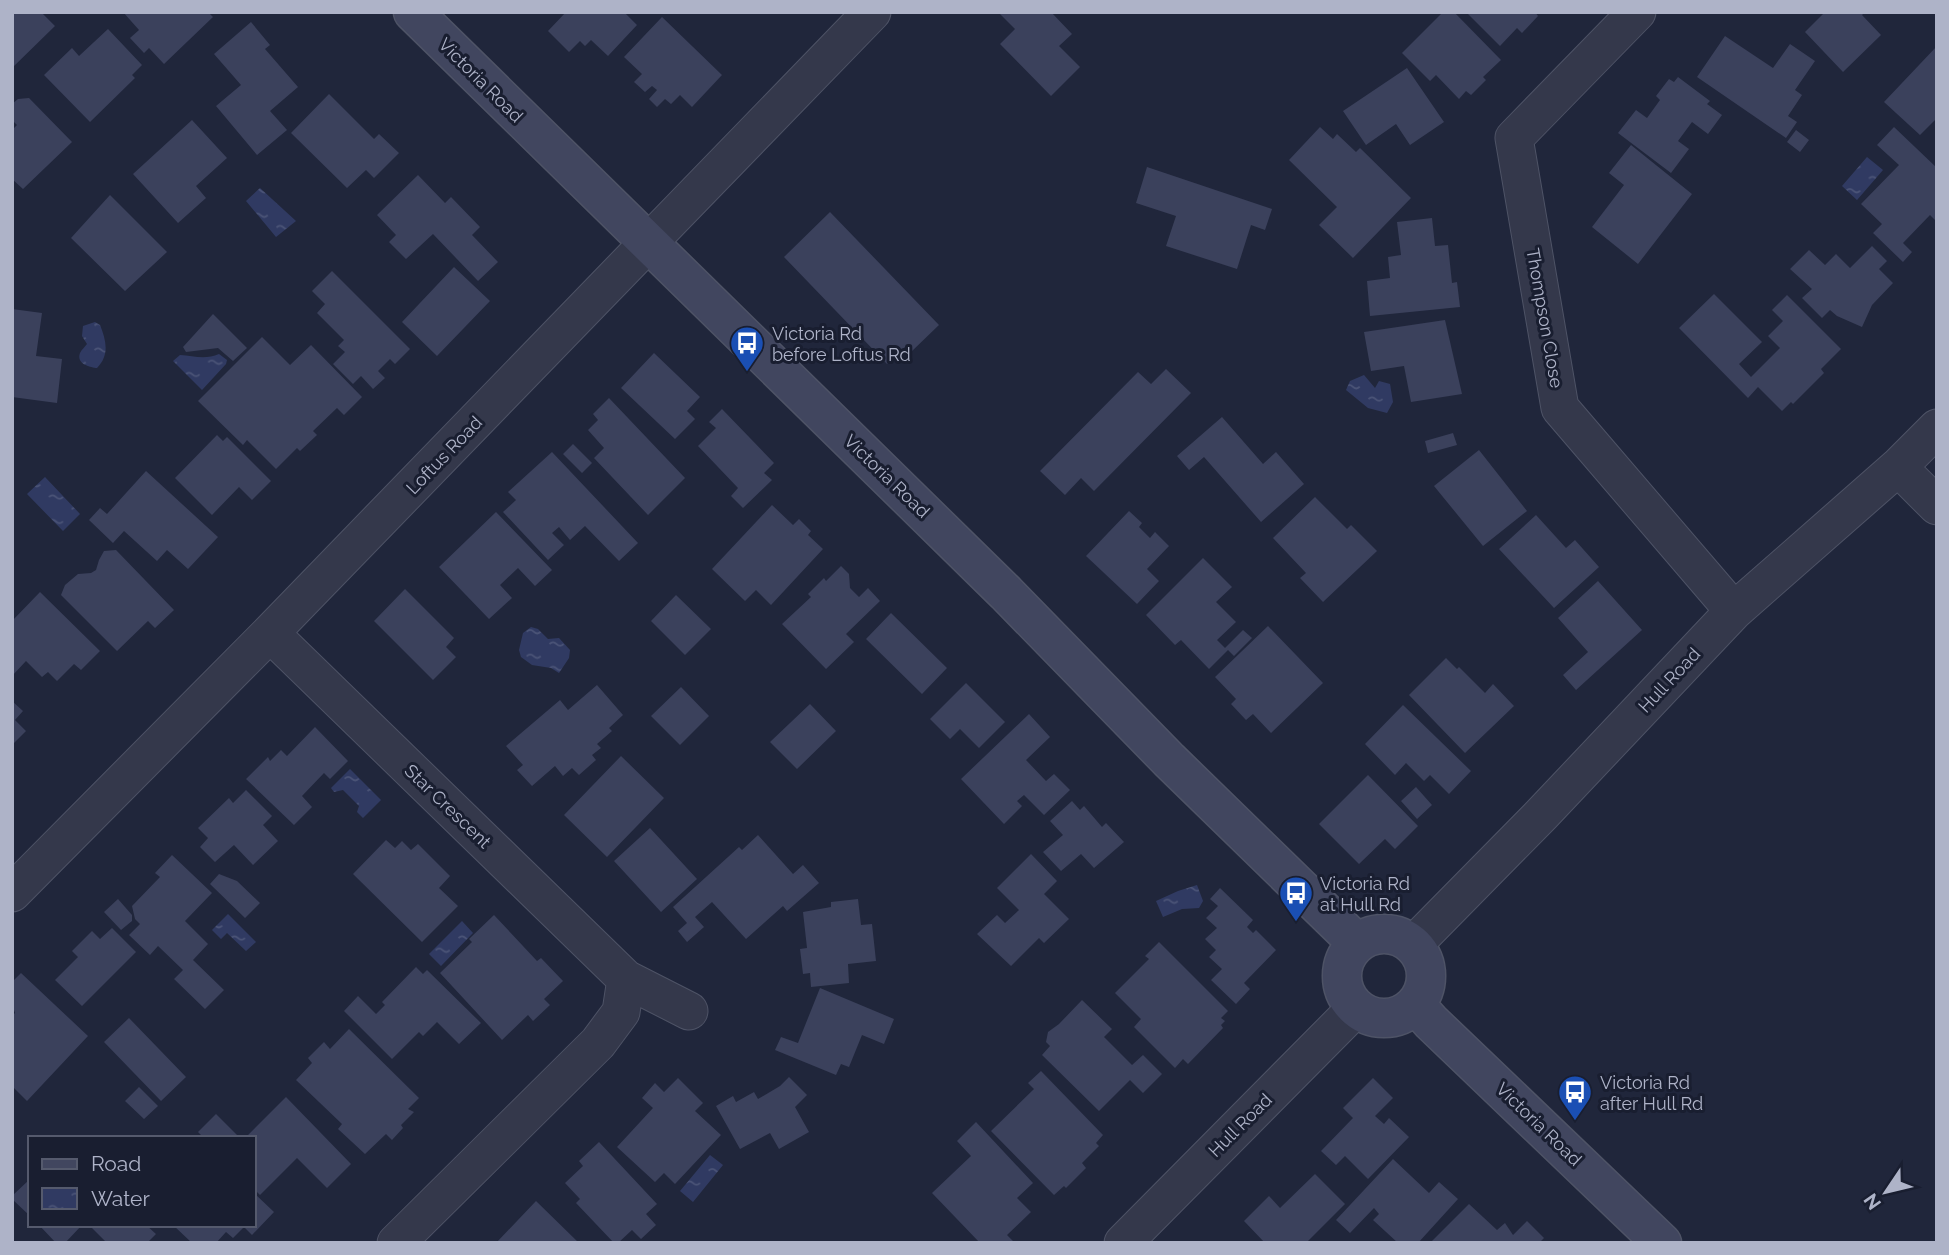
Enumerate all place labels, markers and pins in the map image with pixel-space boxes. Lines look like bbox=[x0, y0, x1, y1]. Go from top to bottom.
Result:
place label: Victoria Rd before Loftus Rd bbox=[772, 323, 911, 365]
bus stop icon: Victoria Rd before Loftus Rd bbox=[728, 324, 766, 373]
place label: Victoria Rd at Hull Rd bbox=[1320, 873, 1410, 915]
bus stop icon: Victoria Rd at Hull Rd bbox=[1277, 874, 1315, 923]
place label: Victoria Rd after Hull Rd bbox=[1600, 1072, 1703, 1114]
bus stop icon: Victoria Rd after Hull Rd bbox=[1556, 1073, 1594, 1122]

